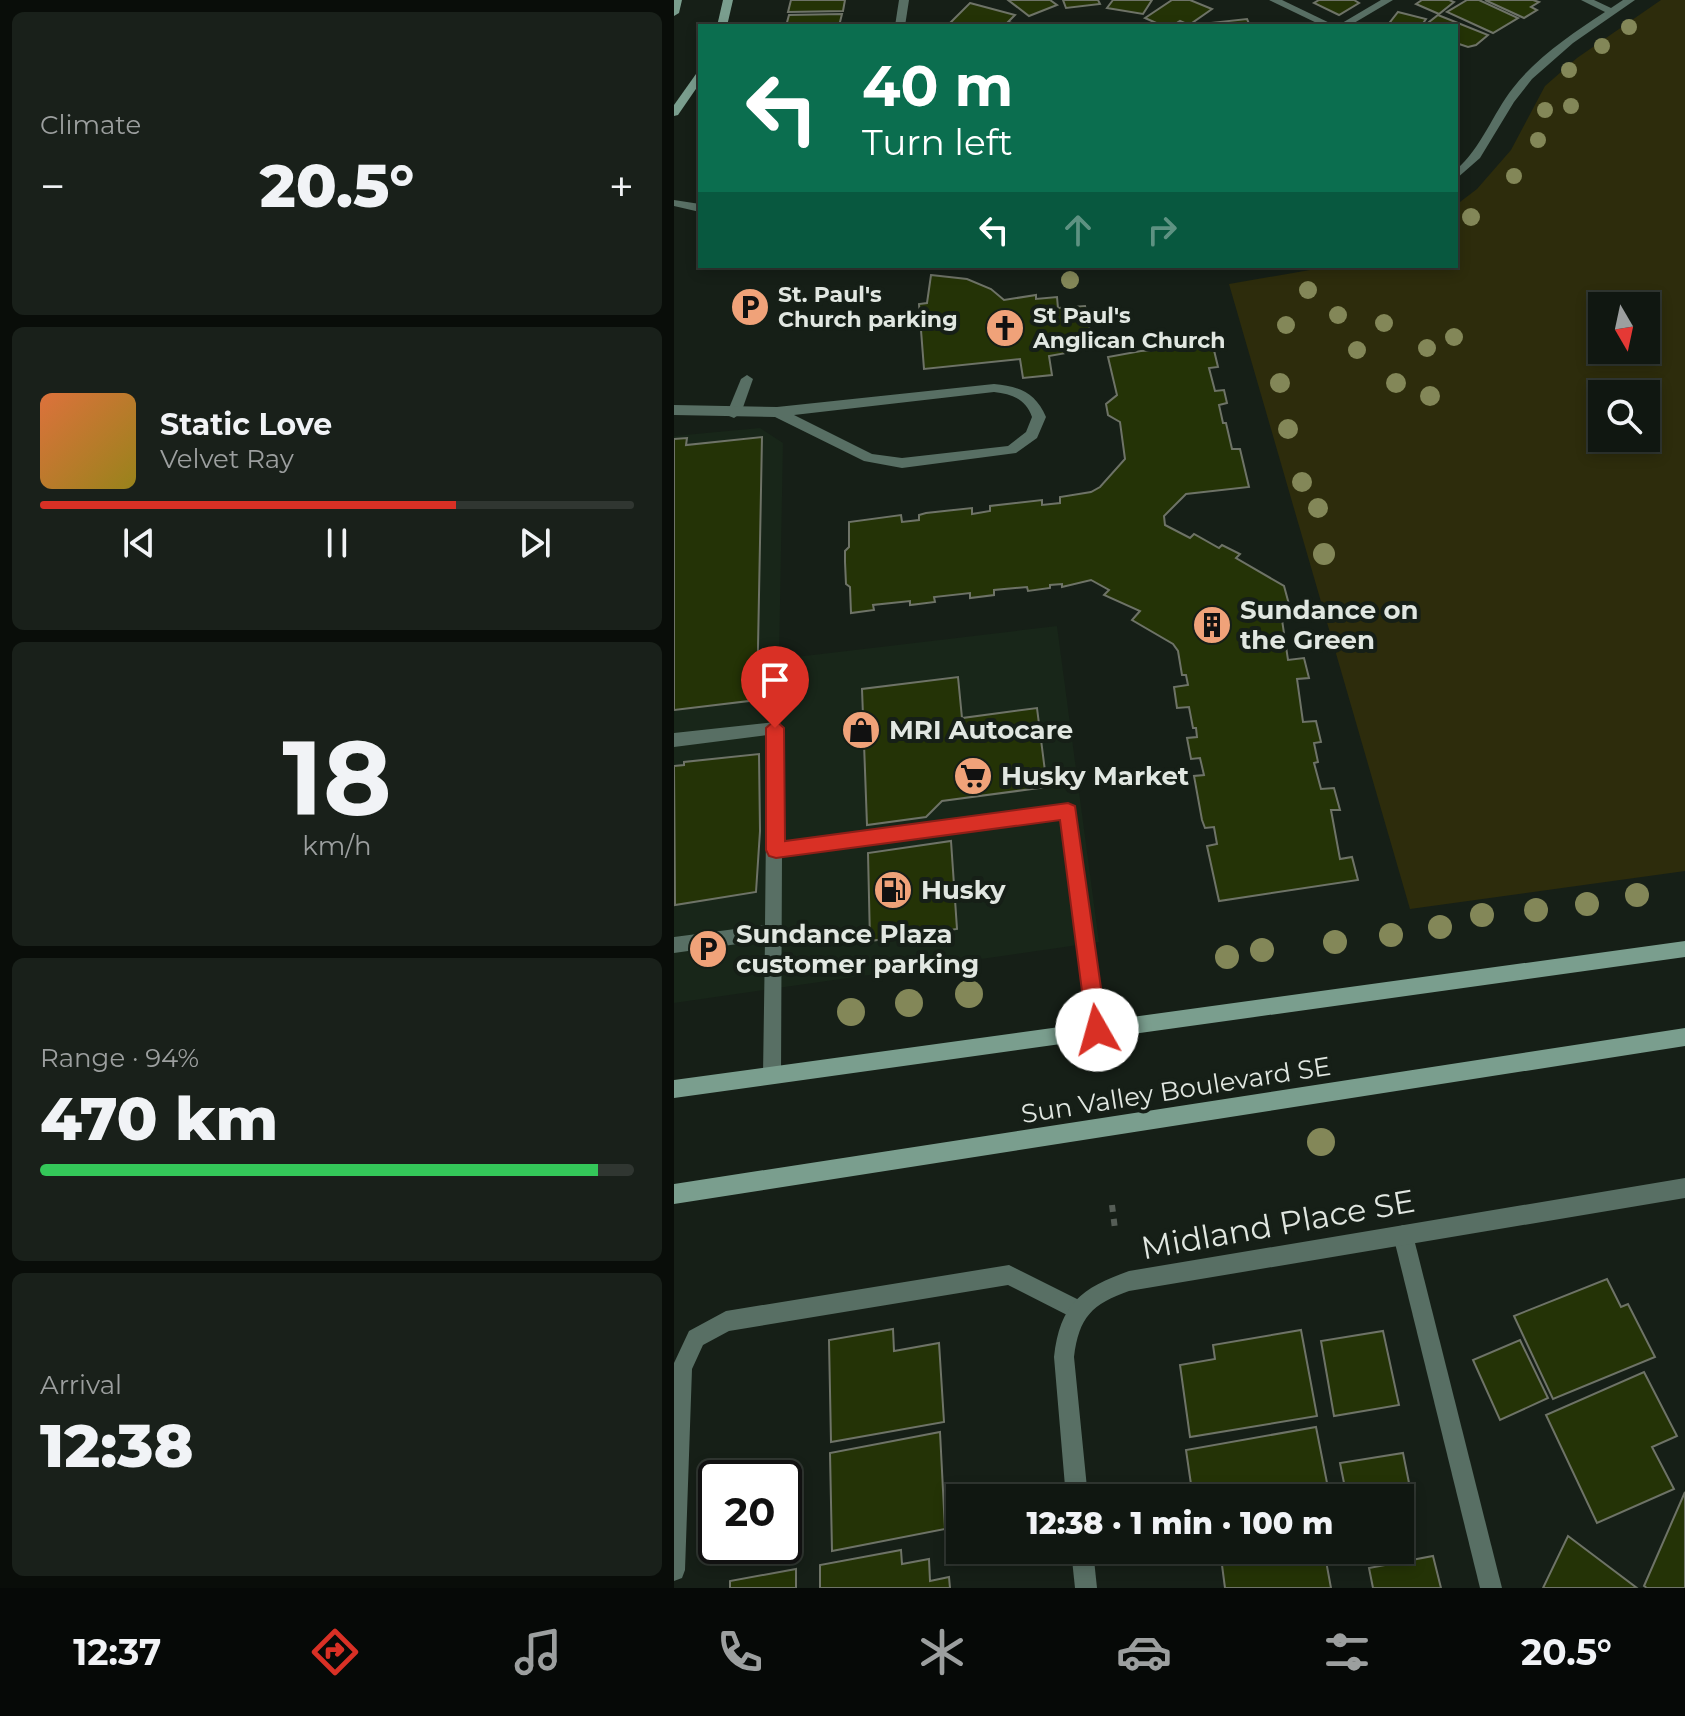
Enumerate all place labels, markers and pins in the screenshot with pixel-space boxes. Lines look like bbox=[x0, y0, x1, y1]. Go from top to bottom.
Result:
place label: St. Paul's Church parking bbox=[778, 281, 958, 333]
parking icon: St. Paul's Church parking bbox=[729, 286, 771, 328]
place label: St Paul's Anglican Church bbox=[1032, 302, 1225, 354]
church icon: St Paul's Anglican Church bbox=[984, 307, 1026, 349]
place label: Sundance on the Green bbox=[1240, 594, 1419, 656]
building icon: Sundance on the Green bbox=[1191, 604, 1233, 646]
pin bbox=[741, 646, 809, 728]
shop icon: MRI Autocare bbox=[840, 709, 882, 751]
place label: MRI Autocare bbox=[889, 714, 1073, 746]
supermarket icon: Husky Market bbox=[952, 755, 994, 797]
place label: Husky Market bbox=[1001, 760, 1189, 792]
fuel station icon: Husky bbox=[872, 869, 914, 911]
place label: Husky bbox=[921, 874, 1006, 906]
place label: Sundance Plaza customer parking bbox=[736, 918, 979, 980]
parking icon: Sundance Plaza customer parking bbox=[687, 928, 729, 970]

